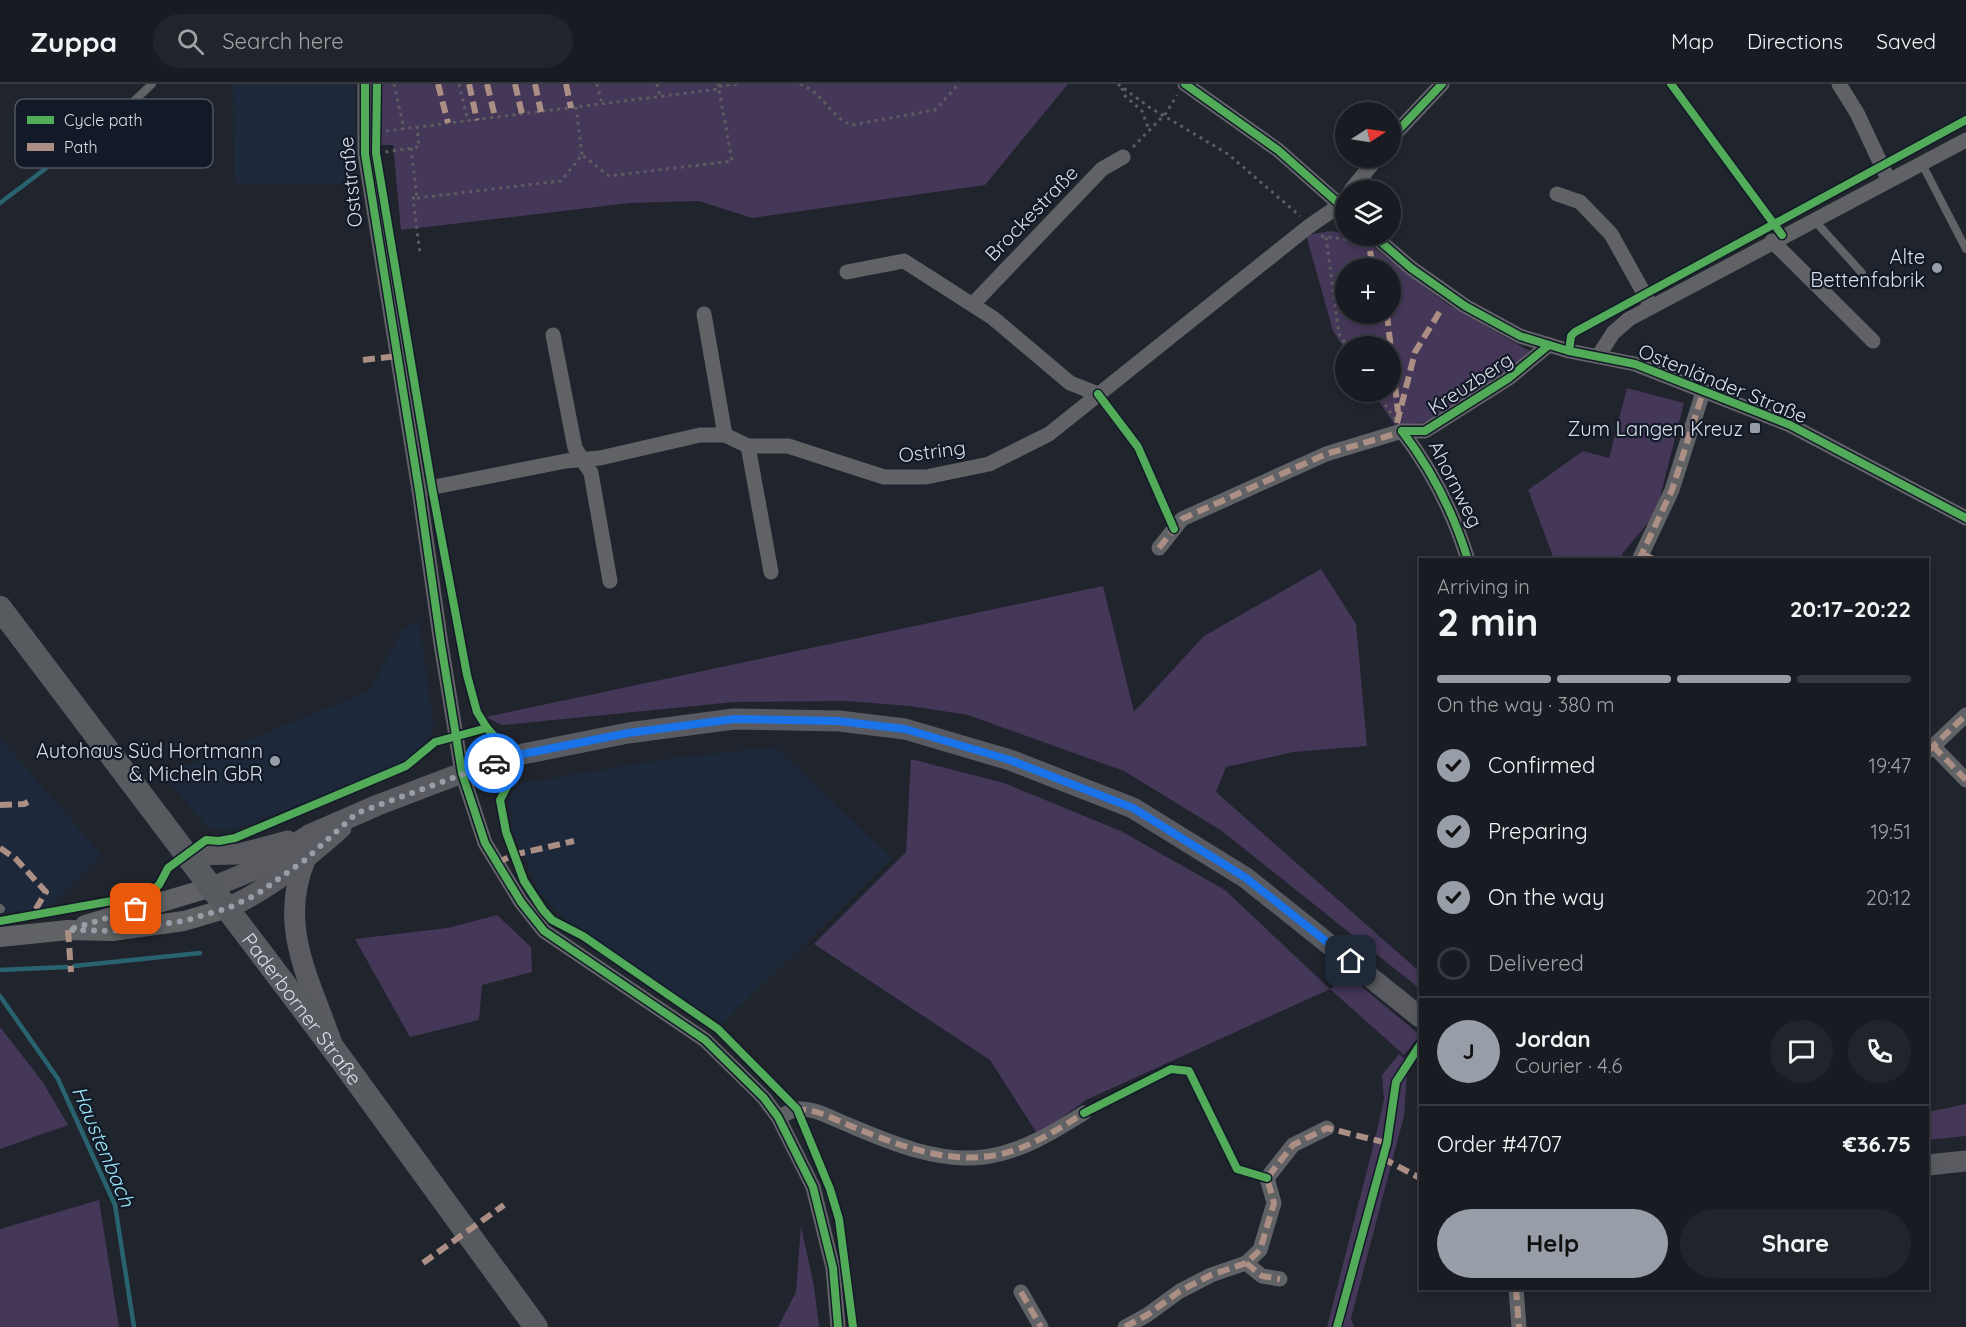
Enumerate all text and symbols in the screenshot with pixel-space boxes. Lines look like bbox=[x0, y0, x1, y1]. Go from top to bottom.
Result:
search box bbox=[153, 14, 573, 68]
text: Zuppa bbox=[30, 24, 117, 59]
icon: search bbox=[174, 25, 207, 58]
text: Search here bbox=[222, 27, 344, 55]
text: Map bbox=[1671, 28, 1714, 54]
text: Directions bbox=[1747, 28, 1843, 54]
text: Saved bbox=[1876, 28, 1936, 54]
legend bbox=[15, 99, 213, 168]
north arrow bbox=[1335, 102, 1401, 168]
map controls bbox=[1335, 102, 1401, 402]
text: Cycle path bbox=[64, 110, 143, 130]
street label: Oststraße bbox=[333, 135, 367, 229]
text: Path bbox=[64, 137, 98, 157]
street label: Brockestraße bbox=[979, 160, 1083, 266]
button: layers bbox=[1335, 180, 1401, 246]
place label: Alte Bettenfabrik bbox=[1810, 244, 1925, 292]
button: + bbox=[1335, 258, 1401, 324]
marker: Alte Bettenfabrik bbox=[1930, 261, 1944, 275]
button: − bbox=[1335, 336, 1401, 402]
street label: Ostenländer Straße bbox=[1635, 338, 1811, 428]
street label: Kreuzberg bbox=[1423, 346, 1517, 420]
place label: Zum Langen Kreuz bbox=[1568, 416, 1743, 441]
marker: Zum Langen Kreuz bbox=[1748, 421, 1762, 435]
street label: Ostring bbox=[897, 434, 967, 468]
street label: Ahornweg bbox=[1423, 436, 1489, 532]
text: Arriving in bbox=[1437, 574, 1530, 599]
text: 20:17–20:22 bbox=[1790, 595, 1911, 623]
text: 2 min bbox=[1437, 597, 1539, 646]
text: On the way · 380 m bbox=[1437, 692, 1615, 717]
courier bbox=[464, 733, 524, 793]
place label: Autohaus Süd Hortmann & Micheln GbR bbox=[36, 738, 263, 786]
icon: car bbox=[478, 747, 511, 780]
icon: check bbox=[1437, 749, 1470, 782]
text: Confirmed bbox=[1488, 751, 1595, 779]
text: 19:47 bbox=[1869, 753, 1911, 778]
marker: Autohaus Süd Hortmann & Micheln GbR bbox=[268, 754, 282, 768]
icon: check bbox=[1437, 815, 1470, 848]
text: Preparing bbox=[1488, 817, 1588, 845]
text: 19:51 bbox=[1870, 819, 1911, 844]
icon: check bbox=[1437, 881, 1470, 914]
pin bbox=[110, 883, 161, 934]
text: On the way bbox=[1488, 883, 1604, 911]
text: 20:12 bbox=[1866, 885, 1911, 910]
icon: bag bbox=[119, 892, 152, 925]
street label: Paderborner Straße bbox=[237, 927, 368, 1090]
pin bbox=[1325, 935, 1376, 986]
icon: home bbox=[1334, 944, 1367, 977]
text: Delivered bbox=[1488, 949, 1584, 977]
button: chat bbox=[1770, 1020, 1833, 1083]
button: phone bbox=[1848, 1020, 1911, 1083]
text: Jordan bbox=[1515, 1025, 1591, 1053]
text: J bbox=[1462, 1037, 1475, 1065]
text: Courier · 4.6 bbox=[1515, 1053, 1622, 1078]
water label: Haustenbach bbox=[67, 1082, 142, 1211]
text: Order #4707 bbox=[1437, 1130, 1562, 1158]
text: €36.75 bbox=[1843, 1130, 1911, 1158]
button: Help bbox=[1437, 1209, 1668, 1278]
button: Share bbox=[1680, 1209, 1911, 1278]

